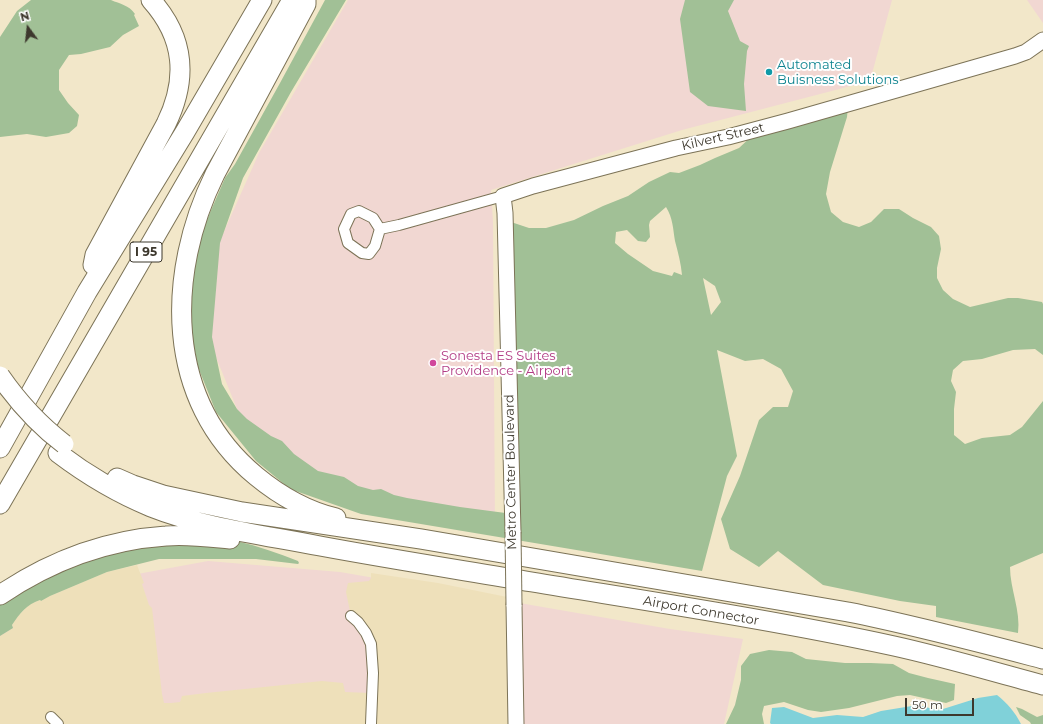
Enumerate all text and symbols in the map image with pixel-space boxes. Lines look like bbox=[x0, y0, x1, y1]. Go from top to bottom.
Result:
north arrow bbox=[8, 8, 48, 48]
text: N bbox=[19, 8, 31, 24]
place label: Automated Buisness Solutions bbox=[777, 57, 899, 88]
marker: Automated Buisness Solutions bbox=[764, 67, 774, 77]
street label: Kilvert Street bbox=[680, 120, 766, 154]
road number: I 95 bbox=[130, 242, 162, 262]
place label: Sonesta ES Suites Providence - Airport bbox=[441, 348, 571, 379]
marker: Sonesta ES Suites Providence - Airport bbox=[428, 358, 438, 368]
street label: Metro Center Boulevard bbox=[502, 394, 520, 550]
street label: Airport Connector bbox=[642, 593, 760, 629]
scale bar bbox=[907, 690, 976, 716]
text: 50 m bbox=[912, 697, 943, 712]

